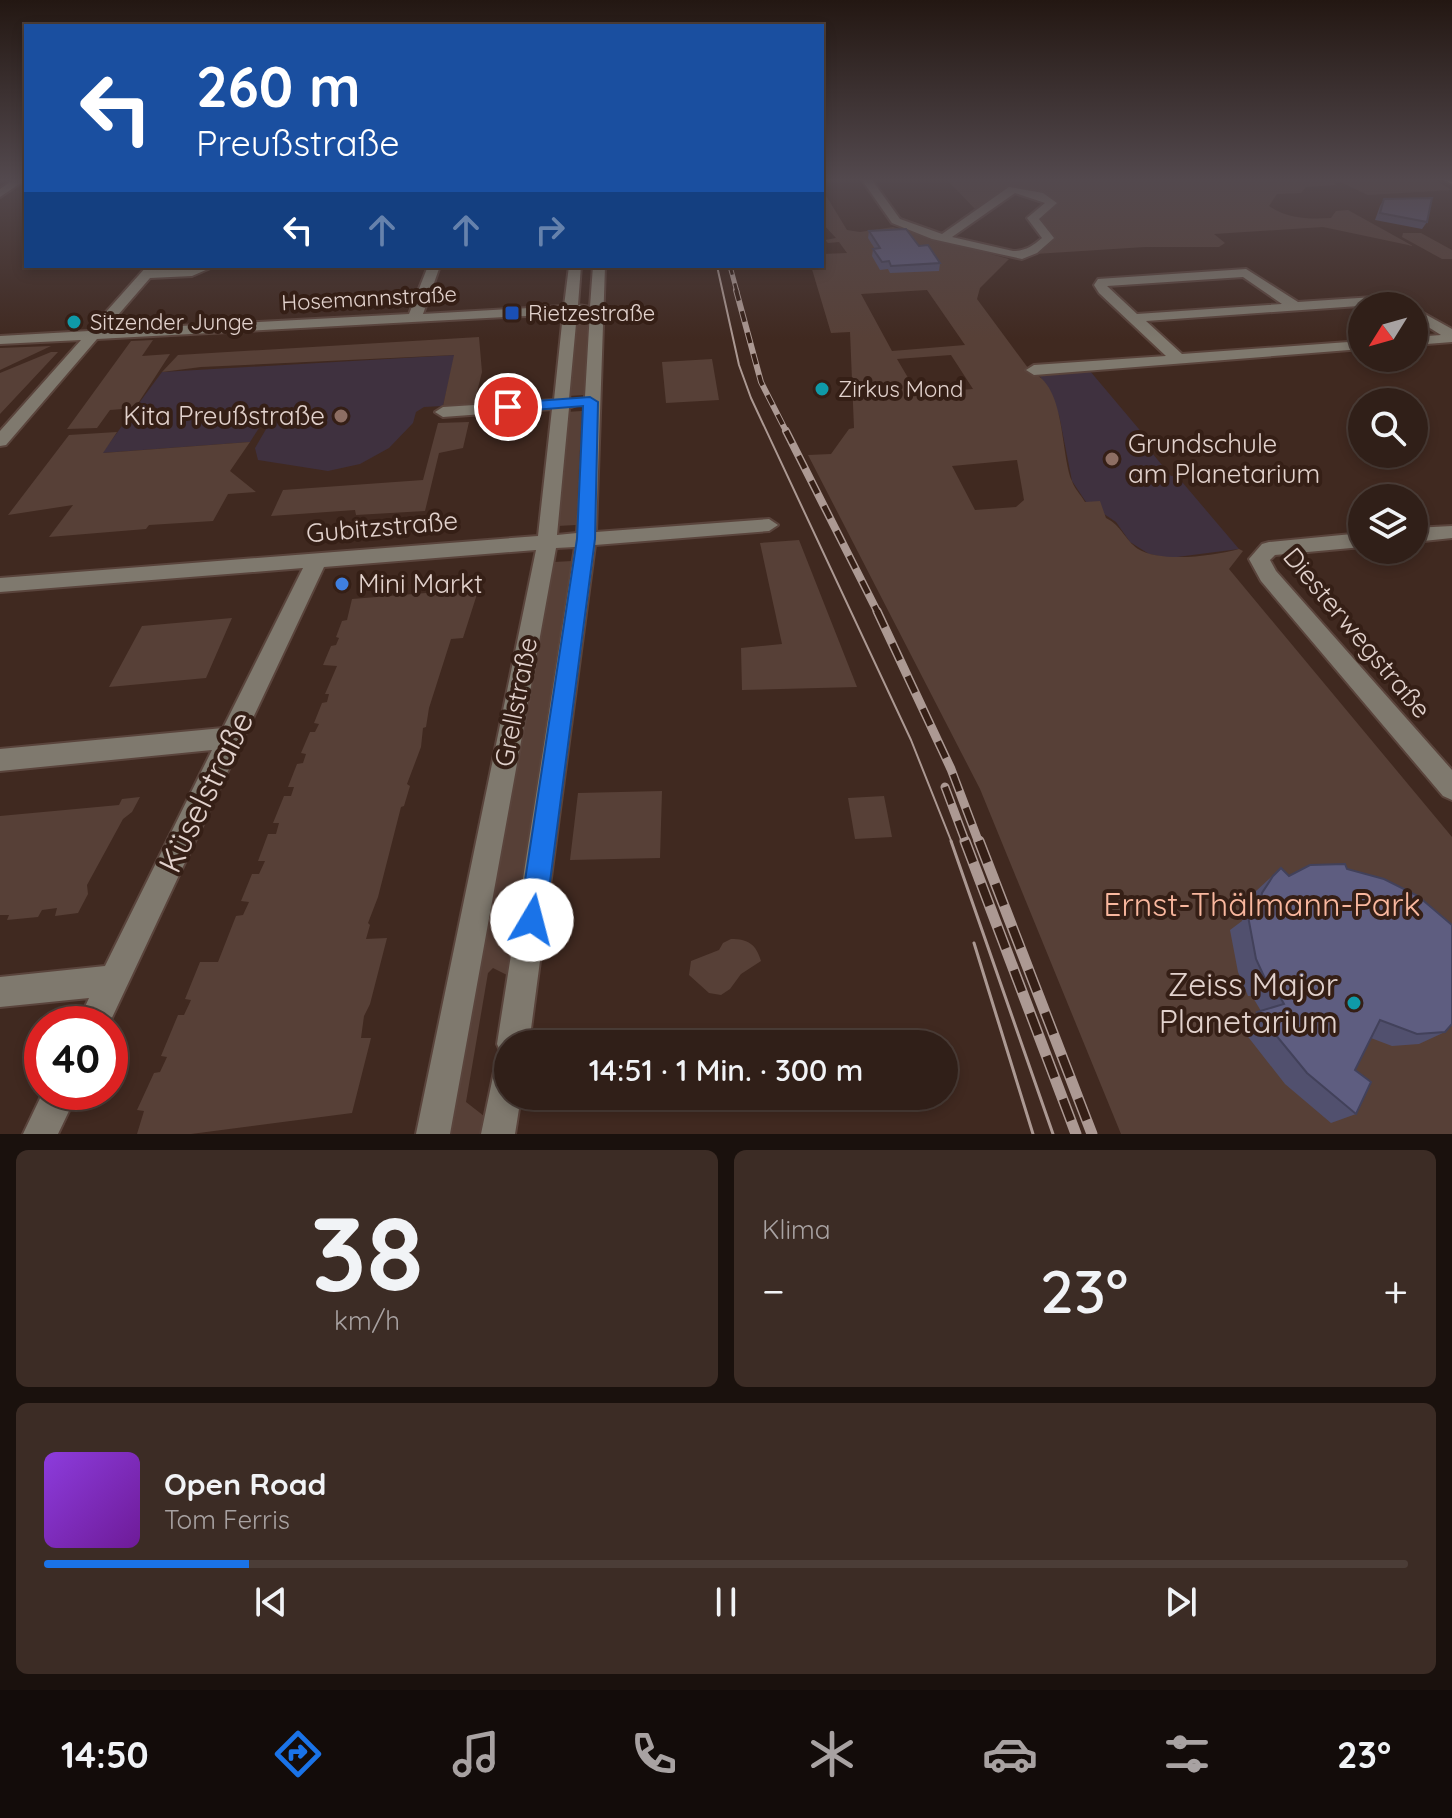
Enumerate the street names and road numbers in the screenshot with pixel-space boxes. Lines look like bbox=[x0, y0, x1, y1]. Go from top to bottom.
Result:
street label: Hosemannstraße bbox=[280, 279, 458, 317]
street label: Gubitzstraße bbox=[305, 503, 459, 550]
street label: Diesterwegstraße bbox=[1276, 541, 1438, 725]
street label: Grellstraße bbox=[487, 634, 544, 769]
street label: Küselstraße bbox=[149, 704, 261, 879]

